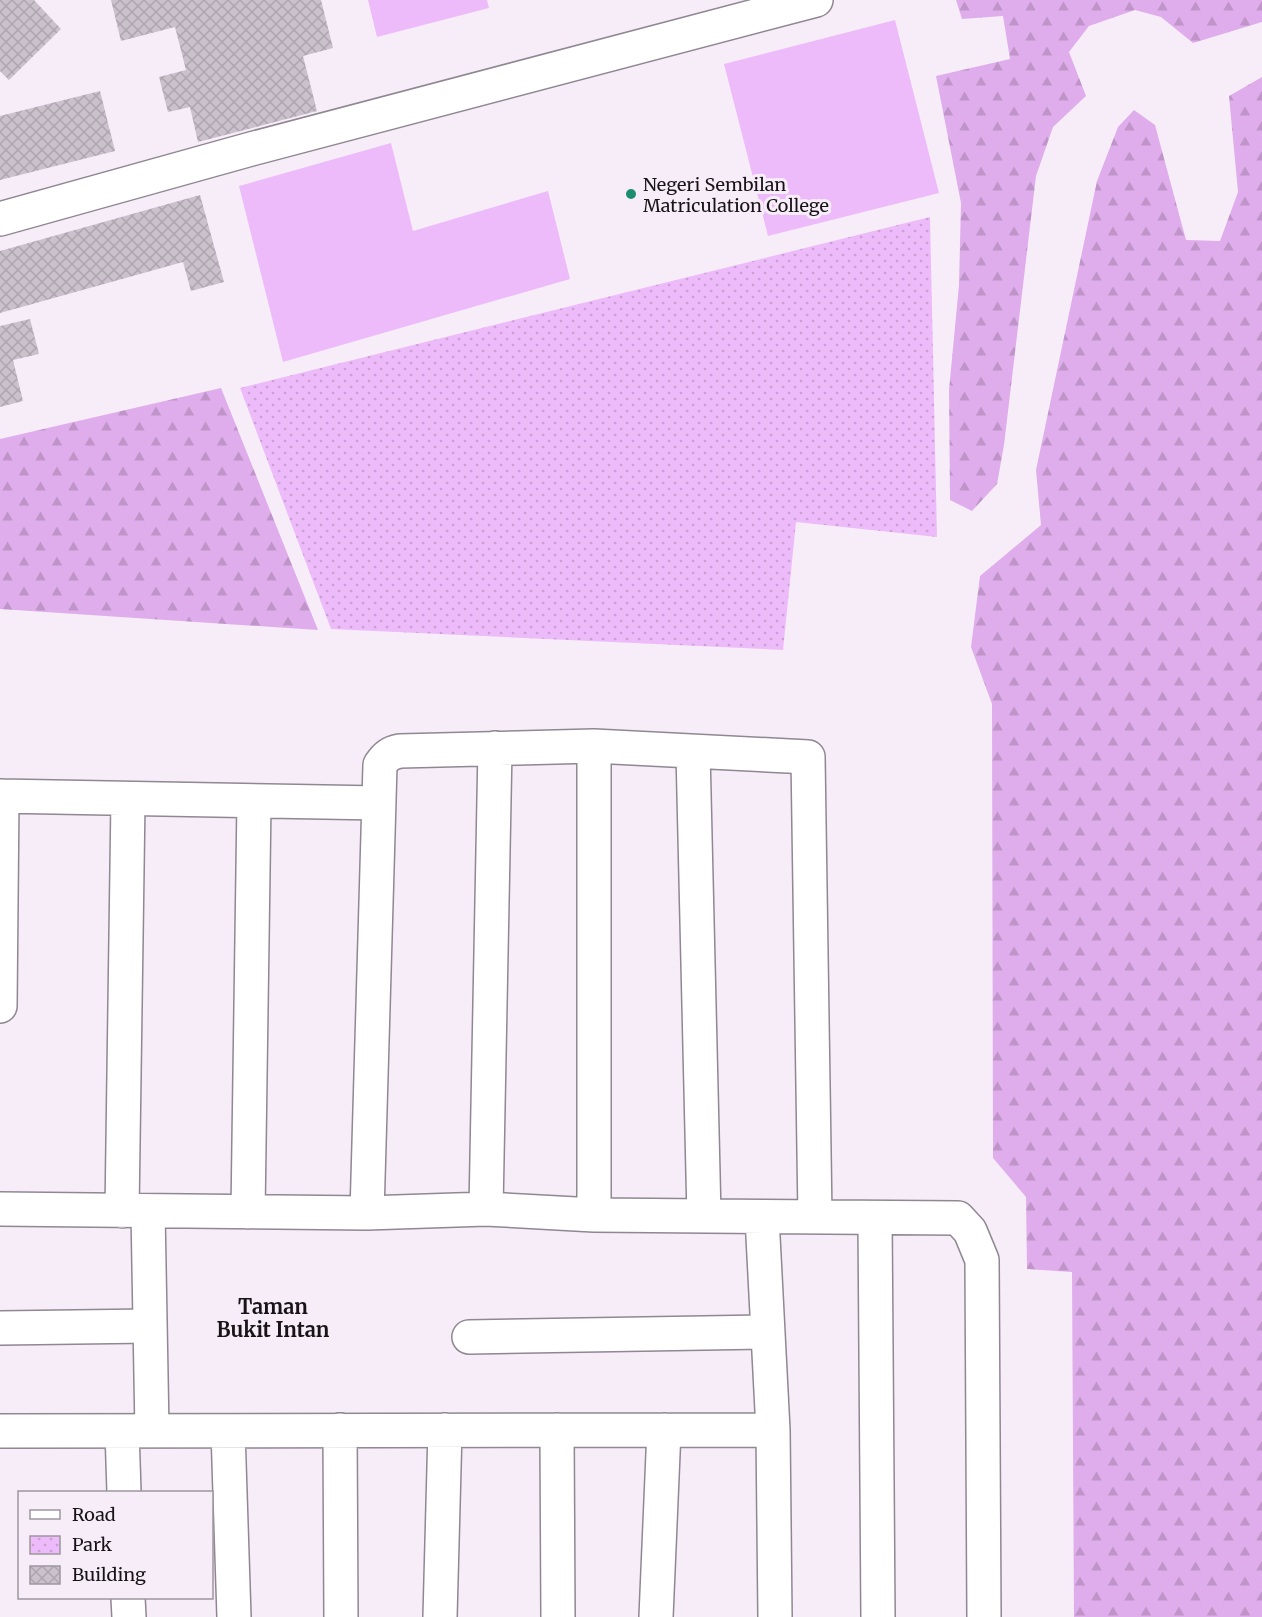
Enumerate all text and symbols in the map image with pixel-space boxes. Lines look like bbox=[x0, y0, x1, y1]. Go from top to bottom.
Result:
place label: Negeri Sembilan Matriculation College bbox=[643, 173, 829, 217]
marker: Negeri Sembilan Matriculation College bbox=[624, 187, 638, 201]
district label: Taman Bukit Intan bbox=[217, 1294, 330, 1342]
legend bbox=[18, 1491, 213, 1599]
text: Road bbox=[72, 1503, 116, 1526]
text: Park bbox=[72, 1533, 113, 1556]
text: Building bbox=[72, 1563, 146, 1586]

